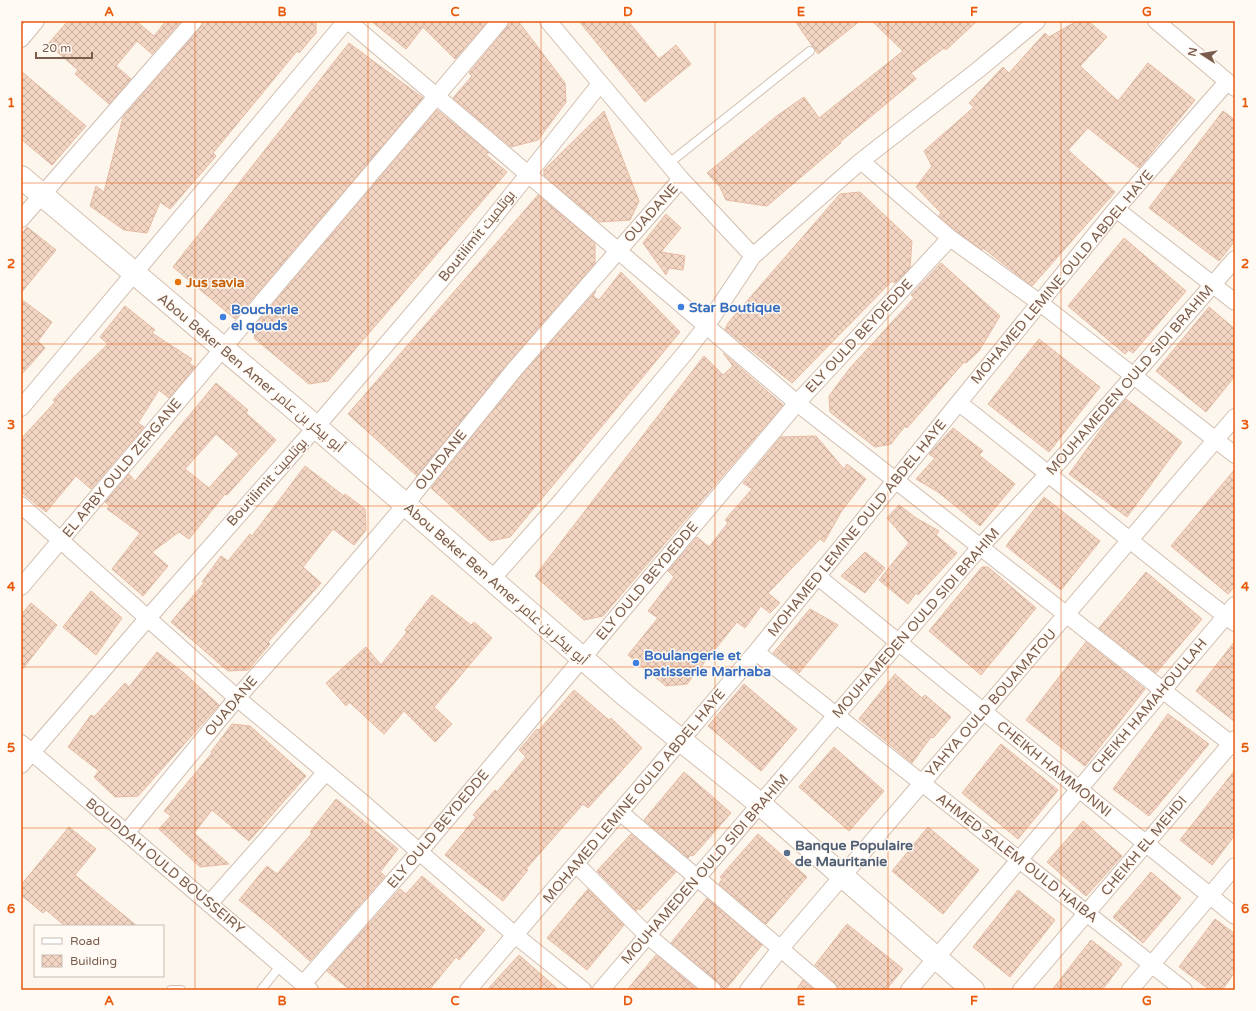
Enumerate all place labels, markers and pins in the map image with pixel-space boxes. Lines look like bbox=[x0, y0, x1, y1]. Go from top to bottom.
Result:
place label: Jus savia bbox=[185, 274, 245, 291]
marker: Jus savia bbox=[173, 277, 183, 287]
place label: Star Boutique bbox=[689, 299, 780, 316]
place label: Boucherie el qouds bbox=[231, 301, 298, 334]
marker: Star Boutique bbox=[676, 302, 686, 312]
marker: Boucherie el qouds bbox=[218, 312, 228, 322]
place label: Boulangerie et patisserie Marhaba bbox=[644, 647, 771, 680]
marker: Boulangerie et patisserie Marhaba bbox=[631, 658, 641, 668]
place label: Banque Populaire de Mauritanie bbox=[795, 837, 913, 870]
marker: Banque Populaire de Mauritanie bbox=[782, 848, 792, 858]

